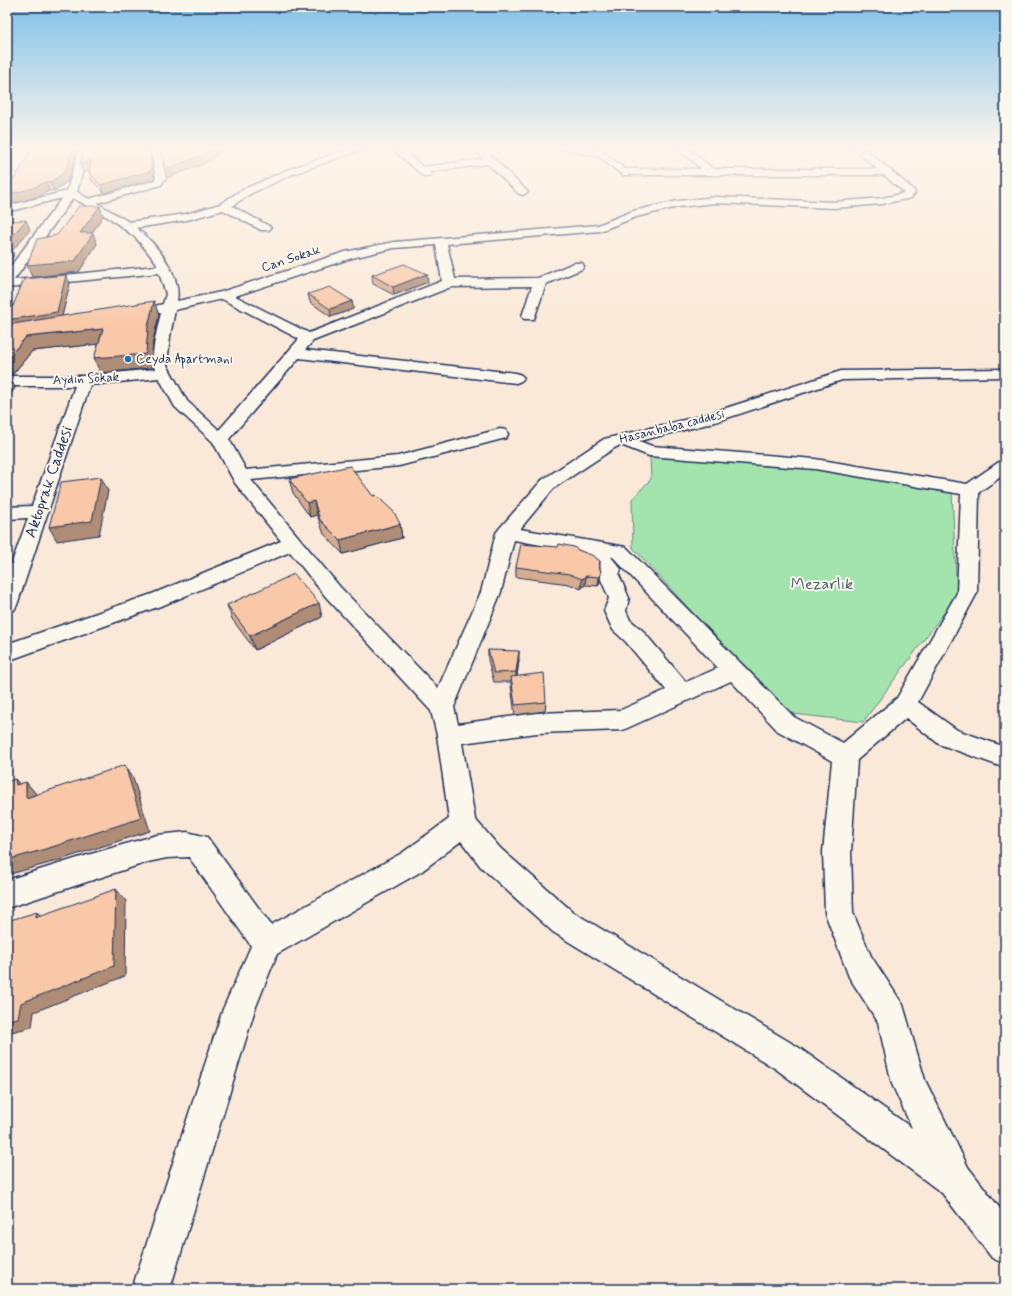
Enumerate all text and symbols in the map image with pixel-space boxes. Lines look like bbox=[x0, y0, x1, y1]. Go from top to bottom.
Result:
street label: Can Sokak bbox=[259, 241, 323, 277]
place label: Ceyda Apartmanı bbox=[136, 351, 233, 369]
marker: Ceyda Apartmanı bbox=[123, 354, 133, 364]
street label: Aydın Sokak bbox=[52, 369, 120, 389]
street label: Hasanbaba caddesi bbox=[618, 406, 726, 448]
street label: Aktoprak Caddesi bbox=[20, 423, 78, 541]
park label: Mezarlık bbox=[791, 574, 853, 595]

